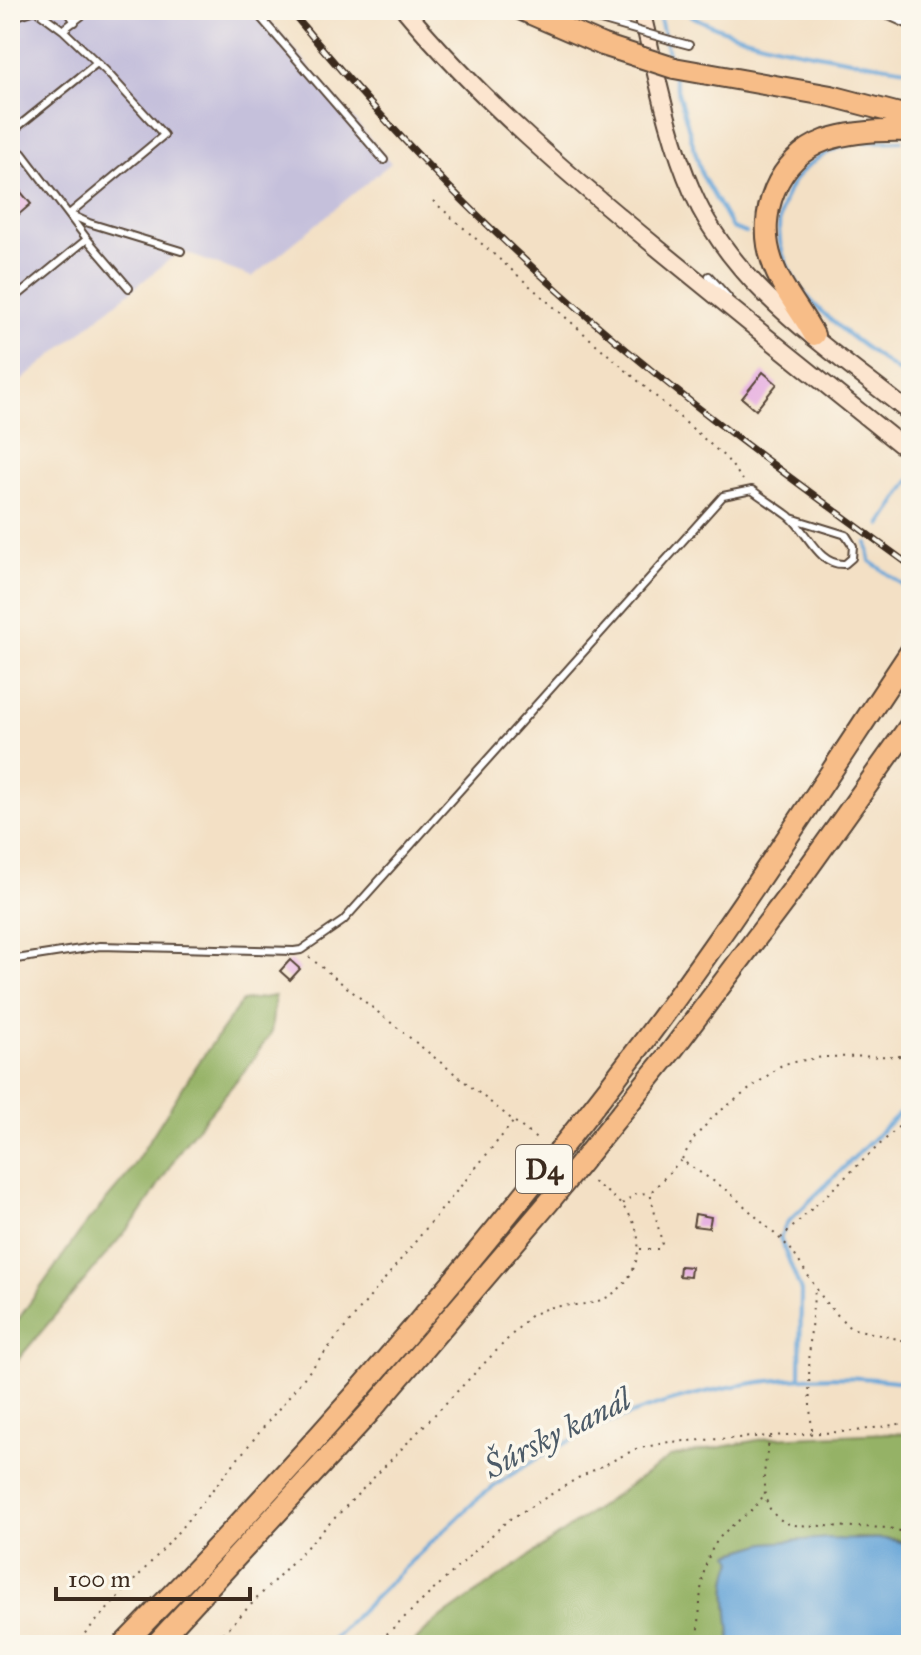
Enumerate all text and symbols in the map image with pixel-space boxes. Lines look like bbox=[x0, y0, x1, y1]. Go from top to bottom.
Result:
road number: D4 bbox=[516, 1145, 572, 1193]
water label: Šúrsky kanál bbox=[476, 1378, 639, 1488]
scale bar bbox=[56, 1551, 250, 1601]
text: 100 m bbox=[68, 1564, 131, 1594]

